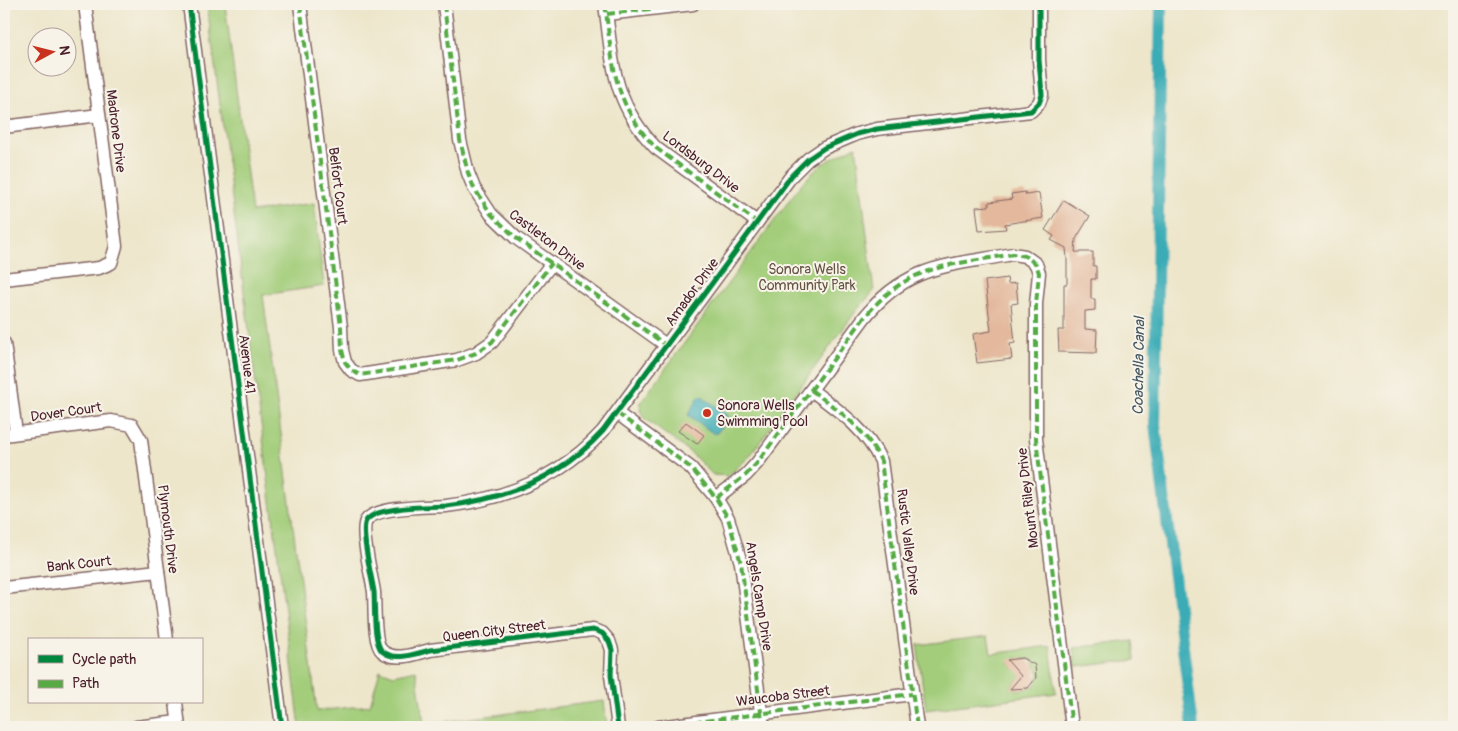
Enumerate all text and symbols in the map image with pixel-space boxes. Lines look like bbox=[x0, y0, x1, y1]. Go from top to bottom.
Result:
north arrow bbox=[28, 28, 78, 78]
text: N bbox=[55, 45, 73, 56]
street label: Madrone Drive bbox=[102, 89, 130, 173]
street label: Lordsburg Drive bbox=[659, 127, 743, 197]
street label: Belfort Court bbox=[325, 146, 351, 226]
street label: Castleton Drive bbox=[505, 206, 589, 274]
street label: Amador Drive bbox=[662, 255, 722, 329]
park label: Sonora Wells Community Park bbox=[758, 261, 856, 294]
water label: Coachella Canal bbox=[1129, 315, 1149, 415]
street label: Avenue 41 bbox=[235, 333, 259, 395]
place label: Sonora Wells Swimming Pool bbox=[717, 397, 808, 430]
street label: Dover Court bbox=[29, 399, 103, 425]
marker: Sonora Wells Swimming Pool bbox=[701, 407, 713, 419]
street label: Mount Riley Drive bbox=[1013, 447, 1043, 549]
street label: Plymouth Drive bbox=[154, 484, 182, 574]
street label: Rustic Valley Drive bbox=[893, 488, 923, 596]
street label: Angels Camp Drive bbox=[742, 540, 776, 652]
street label: Bank Court bbox=[46, 552, 112, 576]
street label: Queen City Street bbox=[441, 616, 547, 646]
legend bbox=[28, 638, 202, 704]
text: Cycle path bbox=[72, 650, 136, 669]
text: Path bbox=[72, 674, 99, 693]
street label: Waucoba Street bbox=[735, 682, 831, 710]

